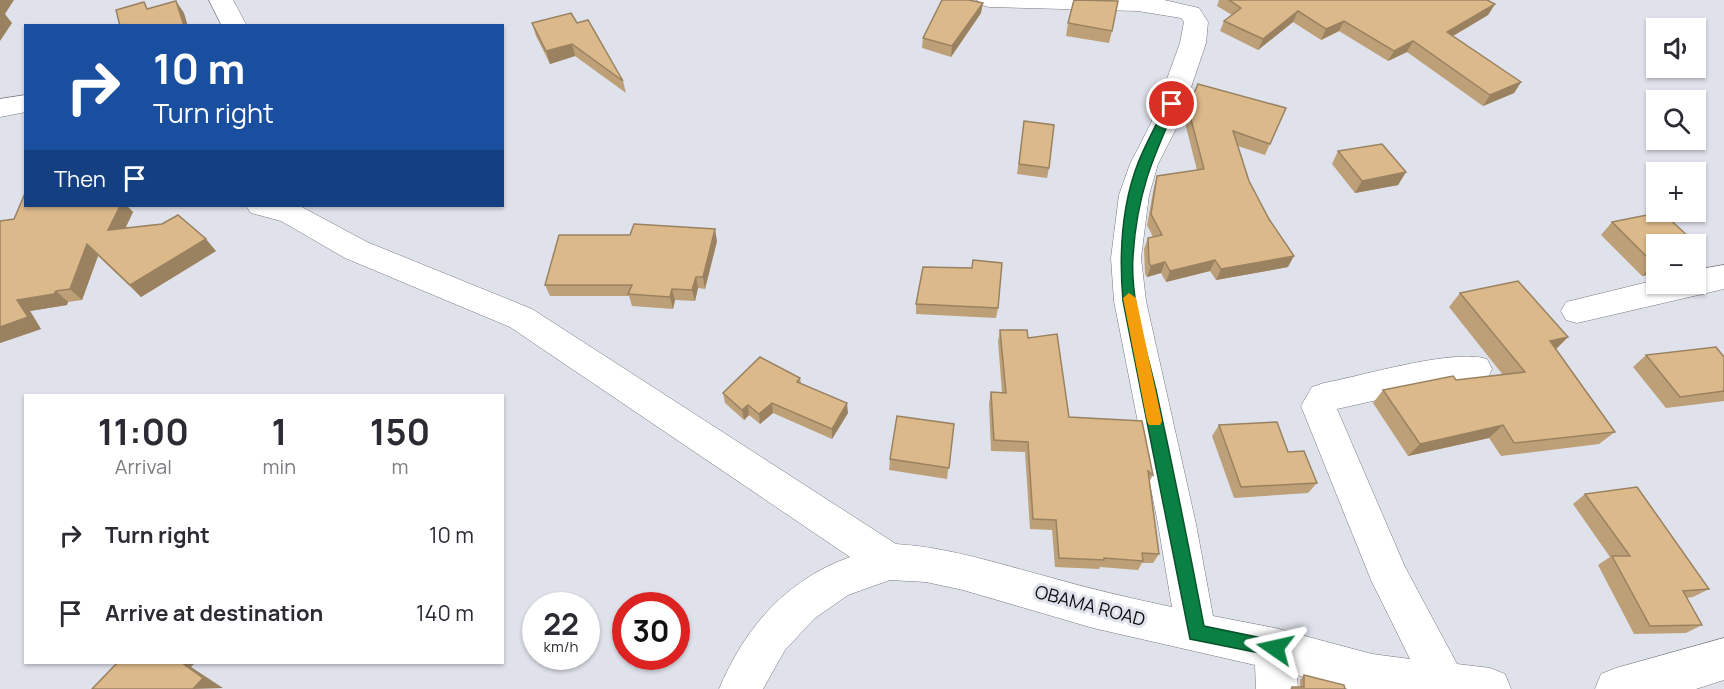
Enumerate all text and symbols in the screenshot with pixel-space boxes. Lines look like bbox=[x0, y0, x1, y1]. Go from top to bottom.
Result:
map controls bbox=[1646, 18, 1706, 294]
button: sound bbox=[1646, 18, 1706, 78]
text: 10 m bbox=[153, 39, 245, 97]
icon: right bbox=[54, 48, 132, 126]
pin bbox=[1146, 78, 1197, 129]
icon: arrive bbox=[1155, 87, 1188, 120]
button: search bbox=[1646, 90, 1706, 150]
text: Turn right bbox=[153, 94, 274, 131]
icon: arrive bbox=[118, 162, 151, 195]
button: + bbox=[1646, 162, 1706, 222]
text: Then bbox=[54, 164, 106, 194]
button: − bbox=[1646, 234, 1706, 294]
text: 11:00 bbox=[98, 407, 189, 456]
text: 1 bbox=[271, 407, 287, 456]
text: 150 bbox=[370, 407, 430, 456]
text: Arrival bbox=[115, 453, 172, 480]
text: min bbox=[263, 453, 296, 480]
text: m bbox=[392, 453, 409, 480]
icon: right bbox=[54, 519, 87, 552]
text: Turn right bbox=[105, 520, 210, 550]
text: 10 m bbox=[429, 520, 474, 550]
street label: OBAMA ROAD bbox=[1033, 579, 1148, 631]
speed limit sign: 30 bbox=[612, 592, 690, 670]
icon: arrive bbox=[54, 597, 87, 630]
text: Arrive at destination bbox=[105, 598, 323, 628]
text: 140 m bbox=[416, 598, 474, 628]
text: 22 bbox=[543, 603, 579, 644]
position arrow bbox=[1243, 616, 1307, 680]
text: km/h bbox=[544, 636, 578, 657]

